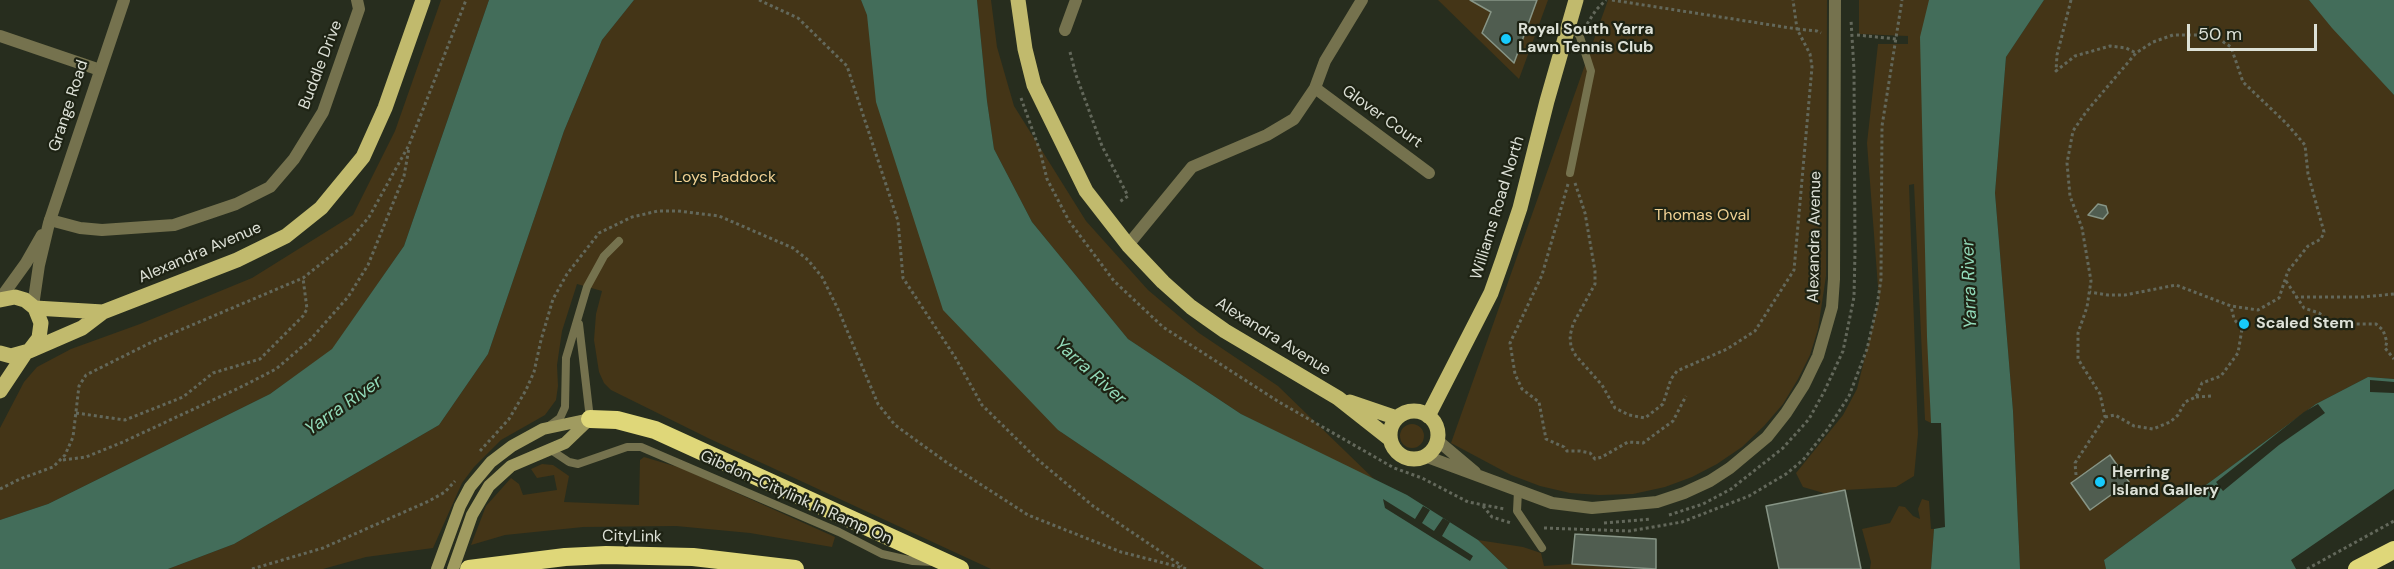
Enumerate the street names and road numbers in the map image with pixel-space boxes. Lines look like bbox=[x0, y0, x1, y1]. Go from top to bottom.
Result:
street label: Buddle Drive bbox=[295, 18, 347, 112]
street label: Grange Road bbox=[45, 58, 93, 154]
street label: Glover Court bbox=[1338, 81, 1426, 153]
street label: Williams Road North bbox=[1467, 134, 1529, 282]
street label: Alexandra Avenue bbox=[1804, 171, 1826, 303]
street label: Alexandra Avenue bbox=[136, 218, 264, 288]
street label: Alexandra Avenue bbox=[1212, 294, 1334, 380]
street label: Gibdon-Citylink In Ramp On bbox=[697, 447, 895, 549]
street label: CityLink bbox=[602, 527, 662, 547]

